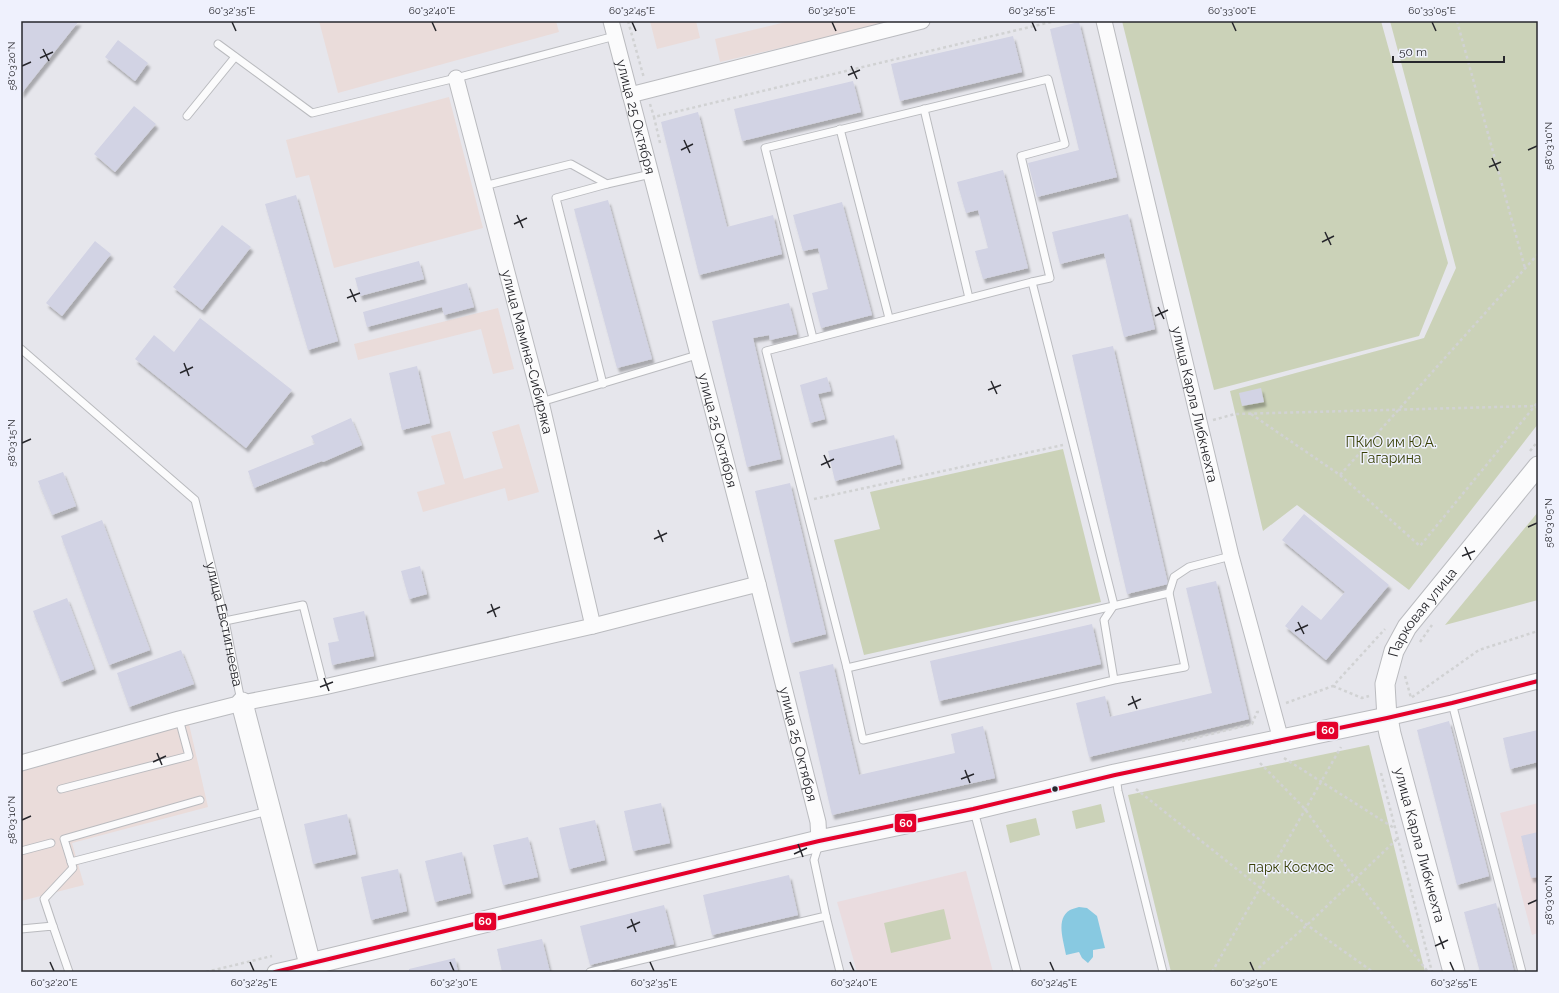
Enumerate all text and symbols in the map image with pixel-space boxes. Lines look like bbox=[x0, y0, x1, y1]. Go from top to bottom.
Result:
text: 60°32'35"E bbox=[209, 5, 255, 16]
text: 60°32'40"E bbox=[409, 5, 455, 16]
text: 60°32'45"E bbox=[609, 5, 655, 16]
text: 60°32'50"E bbox=[808, 5, 856, 16]
text: 60°32'55"E bbox=[1009, 5, 1055, 16]
text: 60°33'00"E bbox=[1208, 5, 1256, 16]
text: 60°33'05"E bbox=[1408, 5, 1456, 16]
scale bar bbox=[1393, 38, 1504, 64]
text: 58°03'20"N bbox=[6, 41, 17, 91]
text: 50 m bbox=[1399, 45, 1427, 59]
street label: улица 25 Октября bbox=[613, 58, 659, 176]
text: 58°03'10"N bbox=[1543, 122, 1554, 170]
street label: улица Мамина-Сибиряка bbox=[499, 268, 556, 435]
street label: улица Карла Либкнехта bbox=[1169, 325, 1221, 484]
street label: улица 25 Октября bbox=[695, 371, 740, 489]
text: 58°03'15"N bbox=[6, 419, 17, 467]
park label: ПКиО им Ю.А. Гагарина bbox=[1345, 434, 1437, 466]
text: 58°03'05"N bbox=[1543, 498, 1554, 548]
street label: улица Евстигнеева bbox=[203, 560, 246, 688]
street label: Парковая улица bbox=[1385, 565, 1460, 659]
street label: улица 25 Октября bbox=[776, 685, 821, 803]
line badge: 60 bbox=[1316, 721, 1339, 740]
text: 60 bbox=[1321, 724, 1335, 737]
street label: улица Карла Либкнехта bbox=[1391, 766, 1448, 924]
unlabelled marker bbox=[1050, 784, 1060, 794]
text: 58°03'10"N bbox=[6, 796, 17, 844]
line badge: 60 bbox=[894, 813, 917, 833]
text: 60 bbox=[899, 817, 913, 830]
park label: парк Космос bbox=[1248, 859, 1334, 875]
text: 58°03'00"N bbox=[1543, 875, 1554, 925]
line badge: 60 bbox=[474, 912, 497, 931]
text: 60 bbox=[478, 915, 492, 928]
text: 60°32'20"E bbox=[30, 977, 78, 988]
text: 60°32'25"E bbox=[231, 977, 277, 988]
text: 60°32'30"E bbox=[430, 977, 478, 988]
text: 60°32'35"E bbox=[631, 977, 677, 988]
text: 60°32'40"E bbox=[831, 977, 877, 988]
text: 60°32'45"E bbox=[1031, 977, 1077, 988]
text: 60°32'50"E bbox=[1230, 977, 1278, 988]
text: 60°32'55"E bbox=[1431, 977, 1477, 988]

